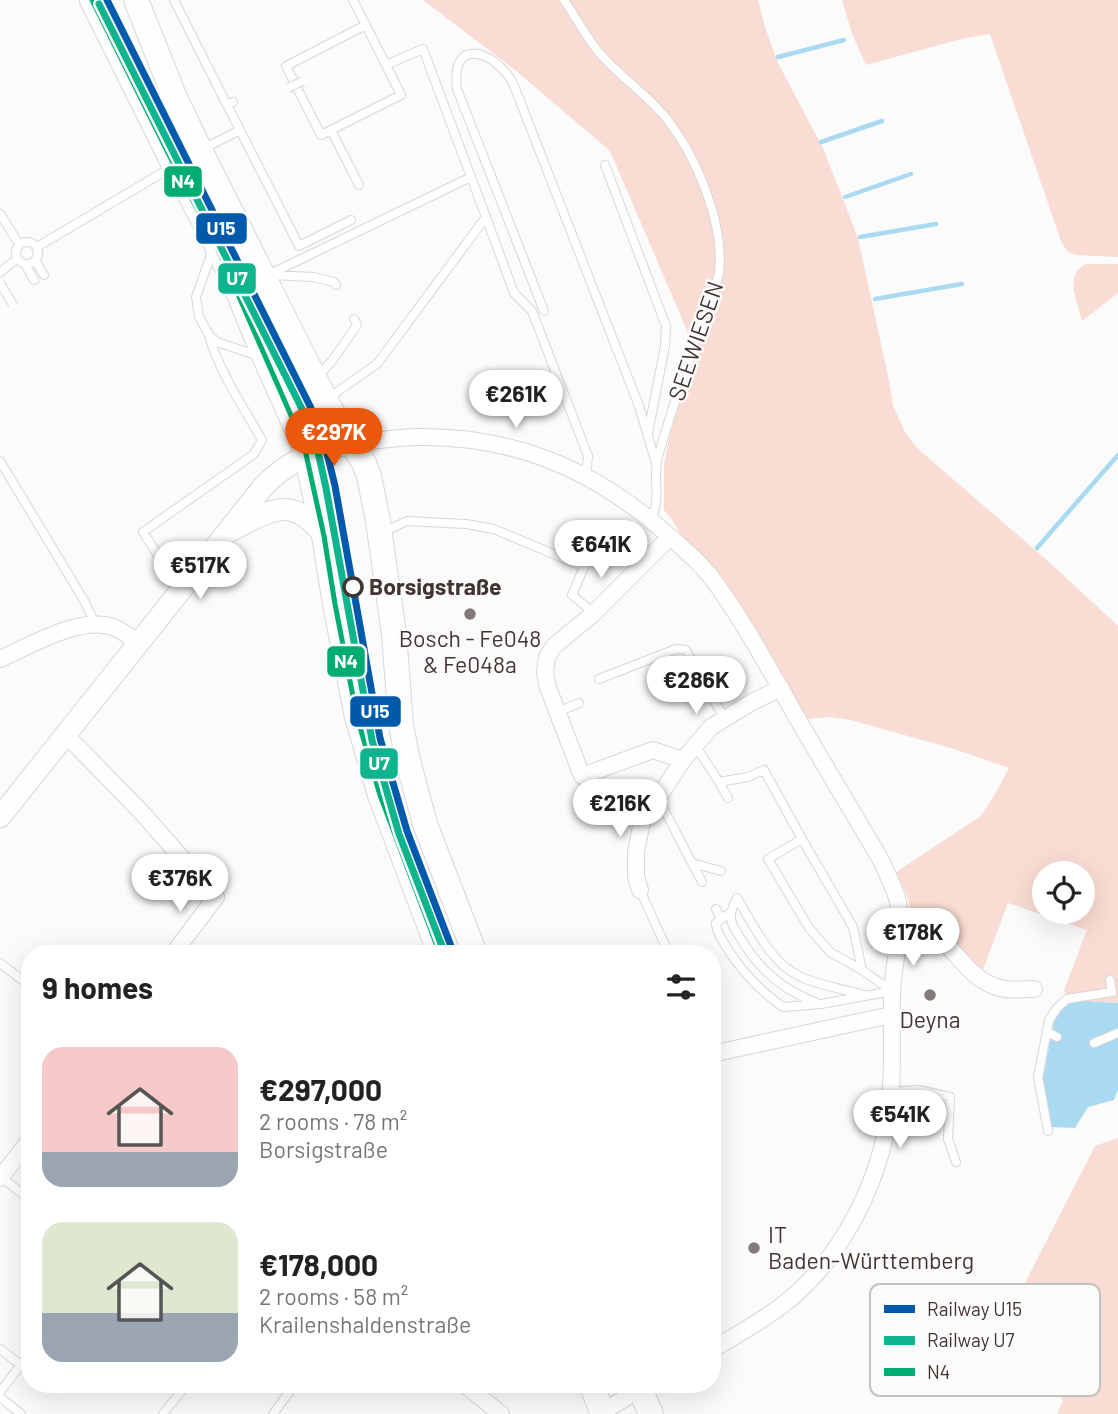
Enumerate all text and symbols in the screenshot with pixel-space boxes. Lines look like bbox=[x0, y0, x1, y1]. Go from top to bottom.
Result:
line badge: N4 bbox=[163, 165, 203, 198]
text: N4 bbox=[171, 169, 195, 192]
line badge: U15 bbox=[195, 212, 248, 245]
text: U15 bbox=[207, 216, 235, 239]
line badge: U7 bbox=[217, 262, 257, 295]
text: U7 bbox=[226, 266, 248, 289]
street label: SEEWIESEN bbox=[662, 277, 729, 404]
pin: €261K bbox=[467, 370, 565, 430]
text: €261K bbox=[485, 379, 547, 407]
pin: €297K bbox=[285, 408, 383, 468]
text: €297K bbox=[301, 417, 367, 445]
pin: €641K bbox=[552, 520, 650, 580]
text: €641K bbox=[570, 529, 632, 557]
pin: €517K bbox=[151, 542, 249, 601]
text: €517K bbox=[170, 550, 230, 578]
place label: Borsigstraße bbox=[369, 572, 502, 600]
marker: Borsigstraße bbox=[343, 577, 363, 597]
marker: Bosch - Fe048 & Fe048a bbox=[462, 606, 478, 622]
place label: Bosch - Fe048 & Fe048a bbox=[399, 624, 541, 678]
line badge: N4 bbox=[326, 645, 366, 678]
text: N4 bbox=[334, 649, 358, 672]
pin: €286K bbox=[647, 656, 745, 716]
text: €286K bbox=[663, 665, 729, 693]
line badge: U15 bbox=[349, 695, 402, 728]
text: U15 bbox=[361, 699, 389, 722]
line badge: U7 bbox=[359, 747, 399, 780]
text: U7 bbox=[368, 751, 390, 774]
pin: €216K bbox=[571, 780, 669, 839]
text: €216K bbox=[589, 788, 651, 816]
pin: €376K bbox=[131, 855, 229, 914]
map controls bbox=[1032, 861, 1095, 924]
button: locate bbox=[1032, 861, 1095, 924]
text: €376K bbox=[147, 863, 213, 891]
pin: €178K bbox=[864, 908, 962, 968]
text: €178K bbox=[883, 917, 943, 945]
icon: filters bbox=[662, 968, 700, 1006]
text: 9 homes bbox=[42, 969, 153, 1005]
marker: Deyna bbox=[922, 987, 938, 1003]
place label: Deyna bbox=[900, 1005, 960, 1033]
text: €297,000 bbox=[259, 1071, 382, 1107]
icon: home bbox=[98, 1075, 182, 1159]
pin: €541K bbox=[851, 1090, 949, 1150]
text: €541K bbox=[869, 1099, 931, 1127]
text: 2 rooms · 78 m² bbox=[259, 1107, 407, 1135]
text: Borsigstraße bbox=[259, 1135, 388, 1163]
place label: IT Baden-Württemberg bbox=[768, 1220, 974, 1274]
marker: IT Baden-Württemberg bbox=[746, 1240, 762, 1256]
text: €178,000 bbox=[259, 1246, 378, 1282]
icon: home bbox=[98, 1250, 182, 1334]
text: 2 rooms · 58 m² bbox=[259, 1282, 408, 1310]
legend bbox=[870, 1284, 1100, 1396]
text: Railway U15 bbox=[927, 1297, 1022, 1320]
text: Krailenshaldenstraße bbox=[259, 1310, 471, 1338]
text: Railway U7 bbox=[927, 1328, 1015, 1351]
text: N4 bbox=[927, 1360, 950, 1383]

